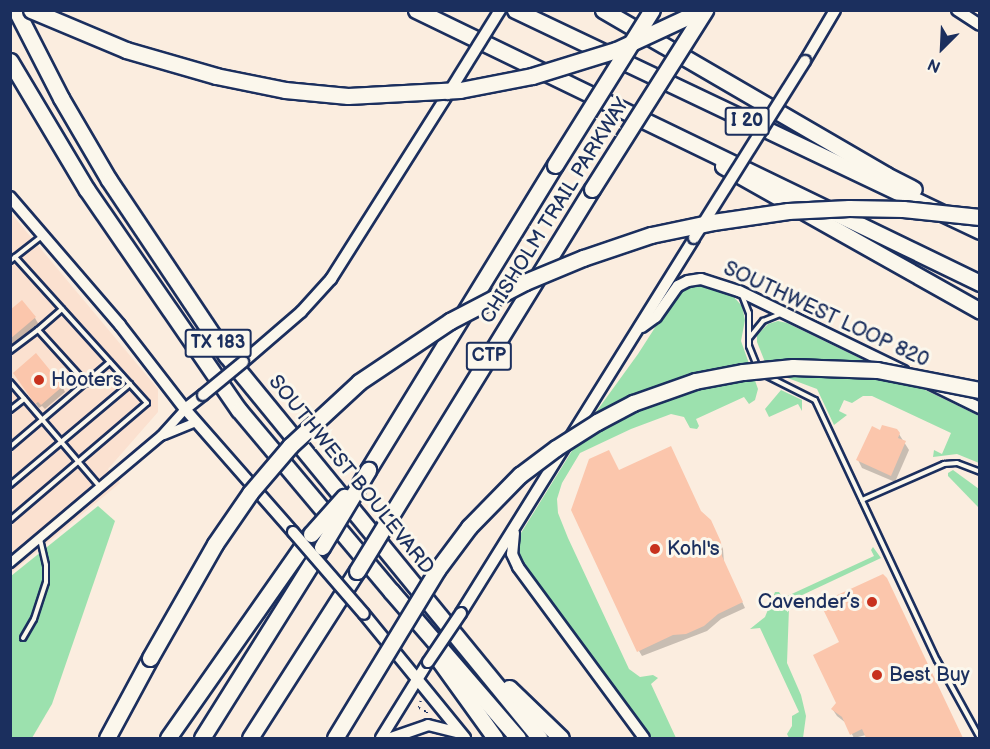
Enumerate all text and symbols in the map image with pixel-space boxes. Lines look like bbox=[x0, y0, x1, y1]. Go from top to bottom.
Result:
north arrow bbox=[912, 18, 972, 78]
text: N bbox=[925, 54, 944, 76]
street label: CHISHOLM TRAIL PARKWAY bbox=[475, 94, 635, 328]
road number: I 20 bbox=[724, 106, 770, 136]
street label: SOUTHWEST LOOP 820 bbox=[720, 257, 932, 373]
road number: TX 183 bbox=[184, 328, 252, 358]
road number: CTP bbox=[465, 341, 513, 371]
place label: Hooters bbox=[51, 368, 123, 392]
street label: SOUTHWEST BOULEVARD bbox=[263, 371, 439, 579]
marker: Hooters bbox=[32, 373, 46, 387]
place label: Kohl's bbox=[667, 537, 720, 561]
marker: Kohl's bbox=[648, 542, 662, 556]
place label: Cavender’s bbox=[758, 590, 860, 614]
marker: Cavender’s bbox=[865, 595, 879, 609]
place label: Best Buy bbox=[889, 663, 970, 687]
marker: Best Buy bbox=[870, 668, 884, 682]

